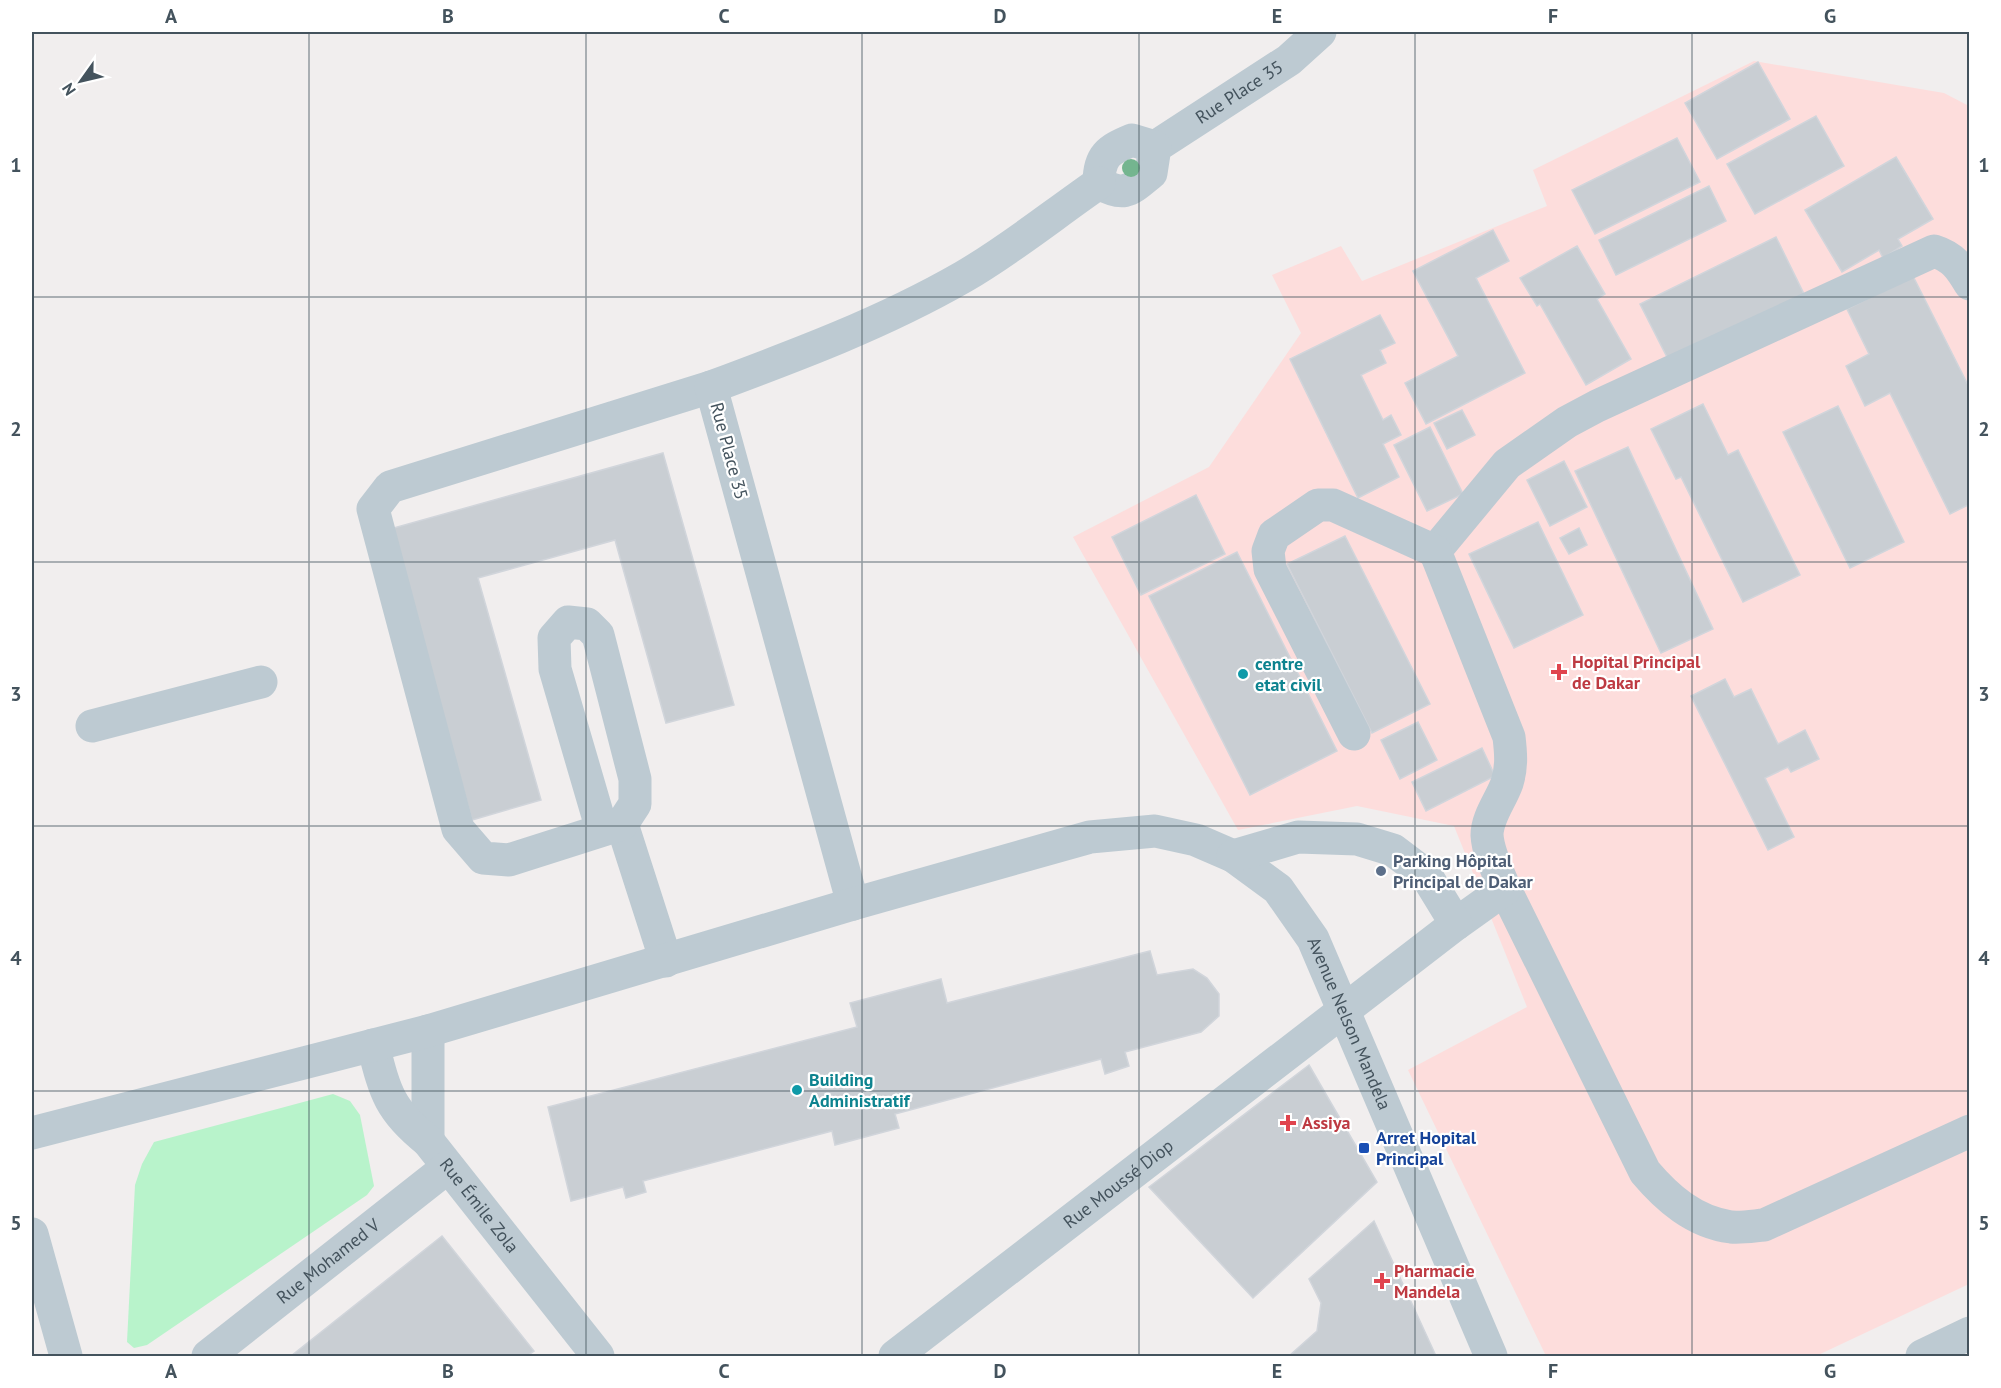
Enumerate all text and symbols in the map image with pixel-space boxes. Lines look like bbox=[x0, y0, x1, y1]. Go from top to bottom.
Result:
text: A bbox=[165, 3, 178, 29]
text: B bbox=[442, 3, 454, 29]
text: C bbox=[718, 3, 730, 29]
text: D bbox=[994, 3, 1007, 29]
text: E bbox=[1272, 3, 1282, 29]
text: F bbox=[1548, 3, 1558, 29]
text: G bbox=[1824, 3, 1836, 29]
north arrow bbox=[51, 51, 111, 111]
street label: Rue Place 35 bbox=[1191, 55, 1287, 129]
text: N bbox=[57, 79, 80, 99]
text: 1 bbox=[10, 152, 22, 178]
text: 1 bbox=[1978, 152, 1990, 178]
street label: Rue Place 35 bbox=[705, 400, 753, 502]
text: 2 bbox=[10, 416, 22, 442]
text: 2 bbox=[1978, 416, 1990, 442]
place label: Hopital Principal de Dakar bbox=[1572, 650, 1701, 694]
place label: centre etat civil bbox=[1255, 652, 1322, 696]
marker: Hopital Principal de Dakar bbox=[1550, 663, 1568, 681]
marker: centre etat civil bbox=[1236, 667, 1250, 681]
text: 3 bbox=[10, 681, 22, 707]
text: 3 bbox=[1978, 681, 1990, 707]
place label: Parking Hôpital Principal de Dakar bbox=[1393, 849, 1534, 893]
marker: Parking Hôpital Principal de Dakar bbox=[1374, 864, 1388, 878]
street label: Avenue Nelson Mandela bbox=[1302, 933, 1397, 1113]
text: 4 bbox=[10, 945, 22, 971]
text: 4 bbox=[1978, 945, 1990, 971]
place label: Building Administratif bbox=[809, 1068, 911, 1112]
marker: Building Administratif bbox=[790, 1083, 804, 1097]
place label: Assiya bbox=[1302, 1111, 1351, 1134]
marker: Assiya bbox=[1279, 1114, 1297, 1132]
place label: Arret Hopital Principal bbox=[1376, 1126, 1477, 1170]
street label: Rue Moussé Diop bbox=[1058, 1134, 1178, 1233]
marker: Arret Hopital Principal bbox=[1357, 1141, 1371, 1155]
street label: Rue Émile Zola bbox=[435, 1153, 524, 1257]
text: 5 bbox=[10, 1210, 22, 1236]
text: 5 bbox=[1978, 1210, 1990, 1236]
street label: Rue Mohamed V bbox=[272, 1213, 385, 1309]
place label: Pharmacie Mandela bbox=[1394, 1259, 1475, 1303]
marker: Pharmacie Mandela bbox=[1375, 1274, 1389, 1288]
text: A bbox=[165, 1358, 178, 1384]
text: B bbox=[442, 1358, 454, 1384]
text: C bbox=[718, 1358, 730, 1384]
text: D bbox=[994, 1358, 1007, 1384]
text: E bbox=[1272, 1358, 1282, 1384]
text: F bbox=[1548, 1358, 1558, 1384]
text: G bbox=[1824, 1358, 1836, 1384]

